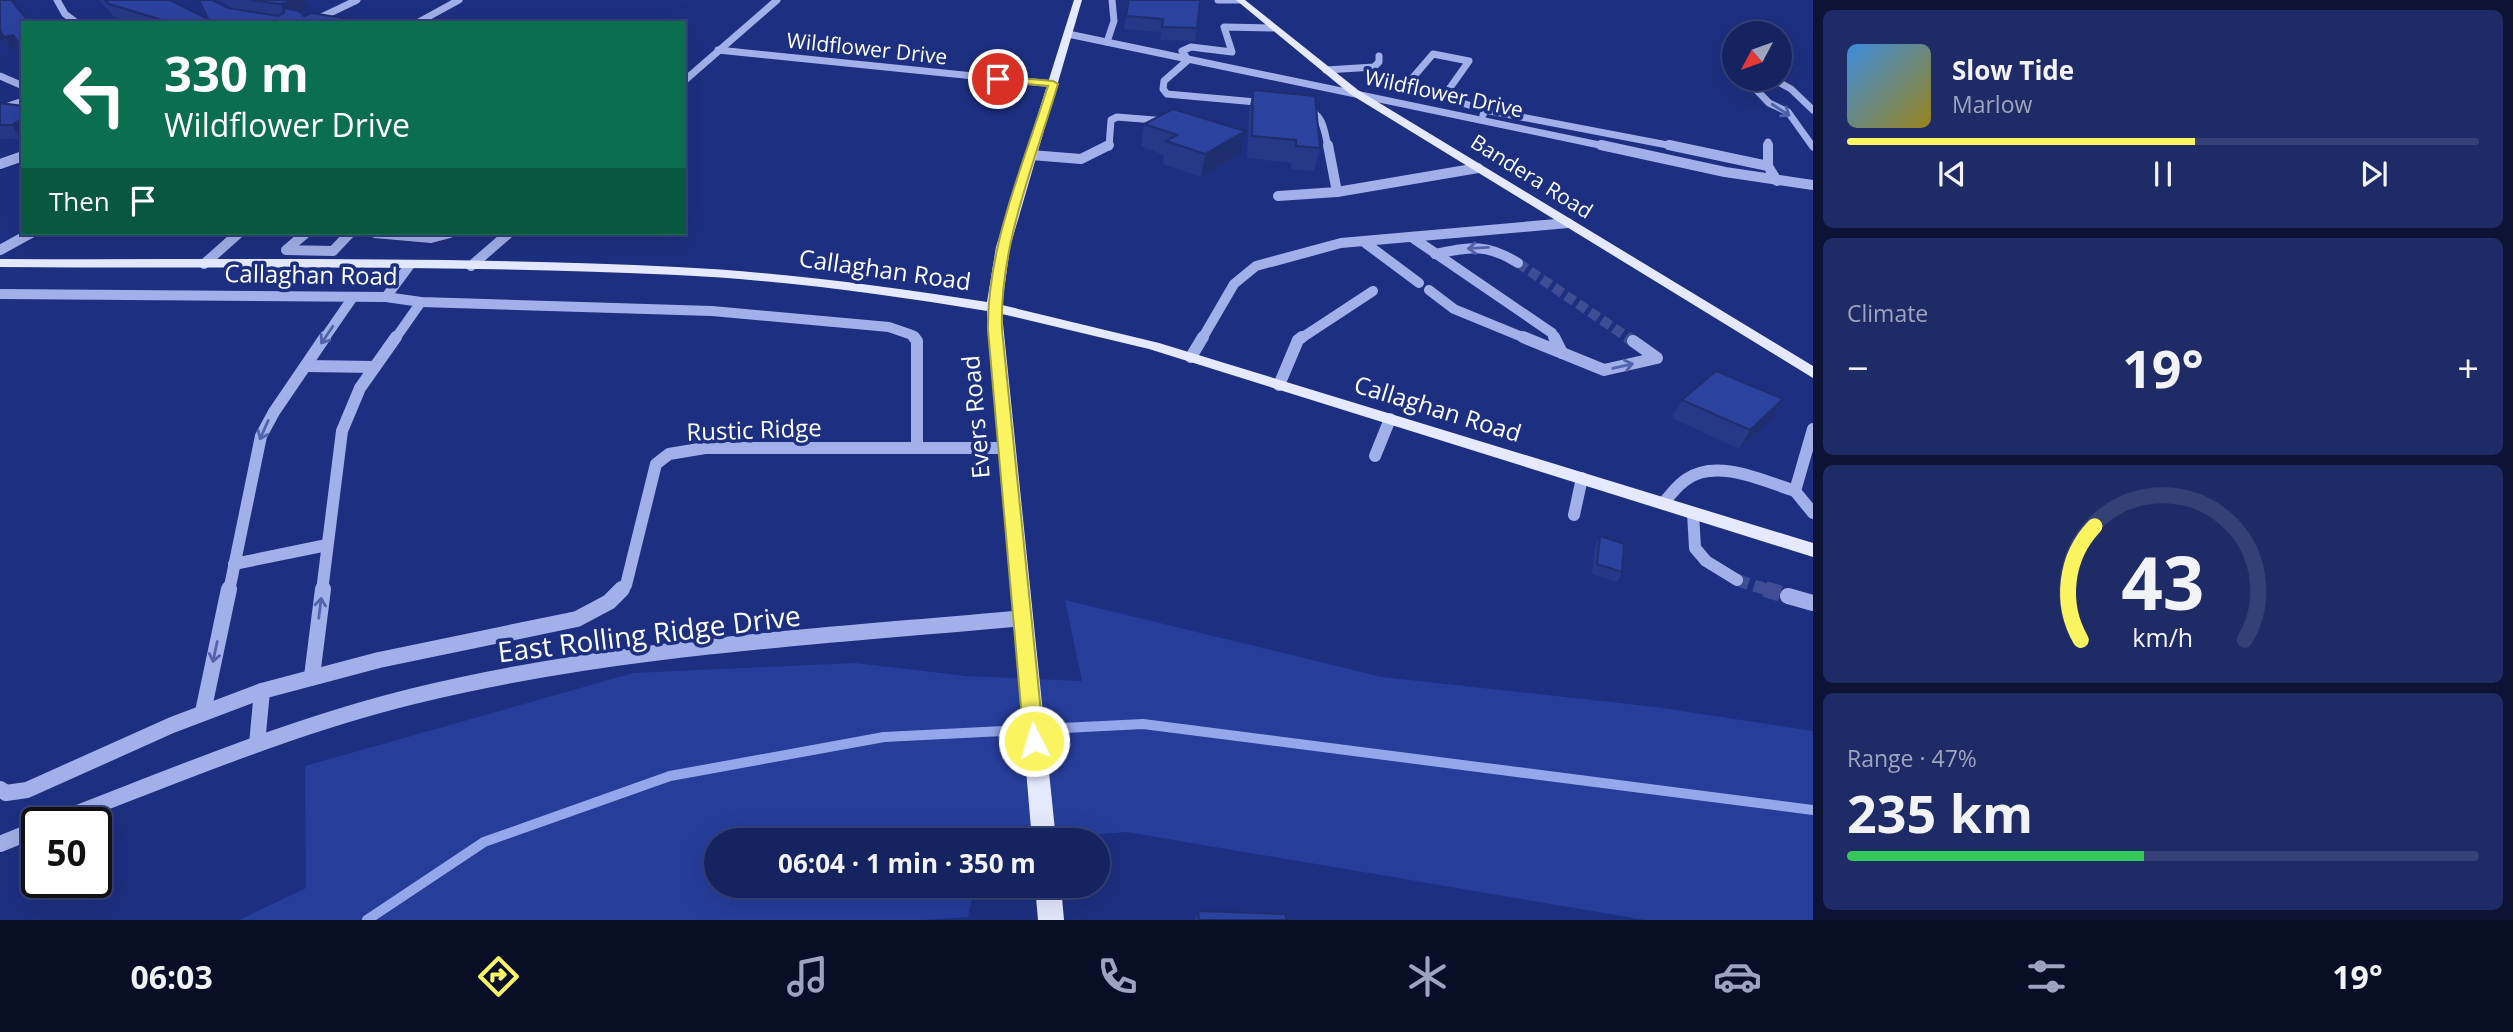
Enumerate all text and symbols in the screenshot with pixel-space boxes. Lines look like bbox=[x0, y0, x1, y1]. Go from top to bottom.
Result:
north arrow bbox=[1722, 21, 1792, 91]
map controls bbox=[1722, 21, 1792, 91]
street label: Wildflower Drive bbox=[785, 26, 949, 70]
text: 330 m bbox=[164, 40, 309, 106]
icon: left bbox=[49, 49, 140, 140]
pin bbox=[968, 49, 1028, 109]
text: Slow Tide bbox=[1952, 52, 2074, 88]
icon: arrive bbox=[979, 60, 1017, 98]
street label: Wildflower Drive bbox=[1362, 63, 1526, 123]
text: Marlow bbox=[1952, 88, 2032, 120]
text: Wildflower Drive bbox=[164, 103, 410, 146]
one-way arrow bbox=[1771, 103, 1790, 118]
street label: Bandera Road bbox=[1466, 127, 1598, 225]
icon: previous bbox=[1933, 155, 1971, 193]
icon: pause bbox=[2144, 155, 2182, 193]
icon: next bbox=[2355, 155, 2393, 193]
icon: arrive bbox=[124, 182, 162, 220]
text: Then bbox=[49, 183, 110, 219]
street label: Callaghan Road bbox=[797, 241, 973, 297]
one-way arrow bbox=[1467, 241, 1490, 254]
street label: Callaghan Road bbox=[224, 256, 398, 292]
text: Climate bbox=[1847, 297, 1928, 329]
one-way arrow bbox=[320, 325, 334, 345]
text: 19° bbox=[2122, 332, 2204, 403]
text: − bbox=[1847, 341, 1869, 393]
text: + bbox=[2457, 341, 2479, 393]
street label: Evers Road bbox=[953, 354, 997, 480]
one-way arrow bbox=[1611, 359, 1634, 372]
street label: Callaghan Road bbox=[1350, 367, 1526, 449]
street label: Rustic Ridge bbox=[686, 410, 822, 448]
one-way arrow bbox=[257, 419, 271, 440]
text: 43 bbox=[2121, 532, 2205, 631]
street label: East Rolling Ridge Drive bbox=[495, 596, 803, 670]
one-way arrow bbox=[313, 598, 326, 620]
text: km/h bbox=[2133, 620, 2193, 654]
one-way arrow bbox=[208, 640, 222, 663]
position arrow bbox=[997, 704, 1071, 778]
text: Range · 47% bbox=[1847, 742, 1977, 774]
text: 235 km bbox=[1847, 777, 2033, 848]
speed limit sign: 50 bbox=[21, 807, 112, 898]
text: 06:04 · 1 min · 350 m bbox=[778, 845, 1036, 881]
icon: directions bbox=[474, 952, 523, 1001]
icon: music bbox=[783, 952, 832, 1001]
icon: phone bbox=[1093, 952, 1142, 1001]
icon: climate bbox=[1403, 952, 1452, 1001]
icon: car bbox=[1713, 952, 1762, 1001]
icon: filters bbox=[2022, 952, 2071, 1001]
text: 06:03 bbox=[130, 955, 213, 998]
text: 19° bbox=[2332, 955, 2383, 998]

